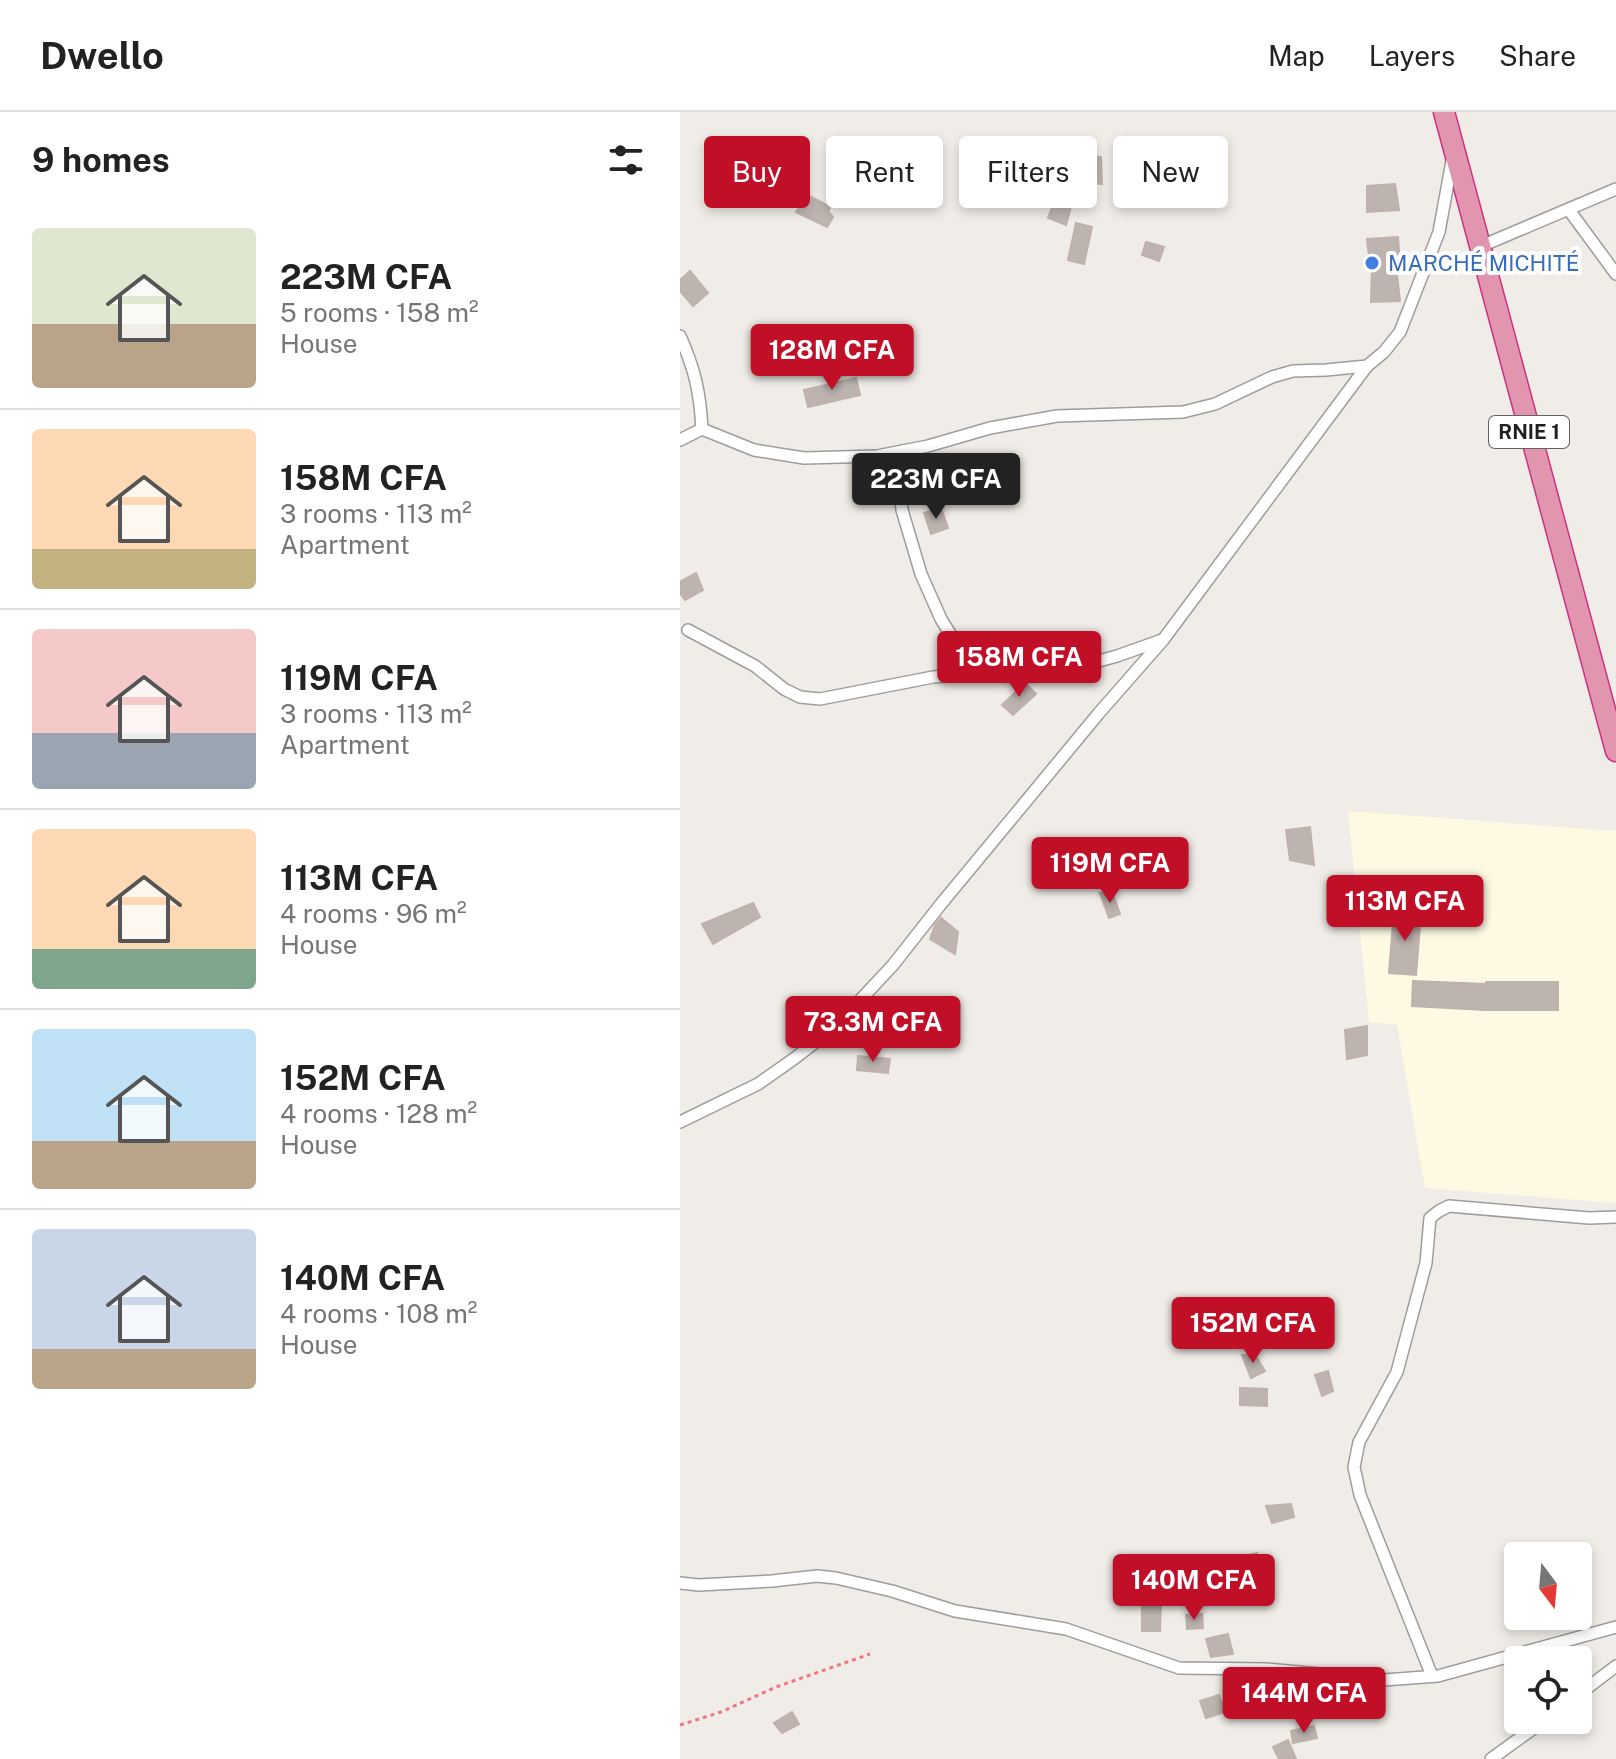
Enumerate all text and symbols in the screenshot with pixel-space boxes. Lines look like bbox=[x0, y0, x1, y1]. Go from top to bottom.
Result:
text: Dwello bbox=[40, 33, 164, 78]
text: Map bbox=[1268, 39, 1325, 72]
text: Layers bbox=[1369, 39, 1455, 72]
text: Share bbox=[1499, 39, 1576, 72]
chip: Buy bbox=[704, 136, 810, 208]
chip: Rent bbox=[826, 136, 943, 208]
chip: Filters bbox=[959, 136, 1097, 208]
chip: New bbox=[1113, 136, 1228, 208]
icon: filters bbox=[604, 138, 648, 182]
text: 9 homes bbox=[32, 140, 170, 180]
place label: MARCHÉ MICHITÉ bbox=[1388, 250, 1579, 276]
marker: MARCHÉ MICHITÉ bbox=[1363, 254, 1381, 272]
text: 223M CFA bbox=[280, 257, 452, 297]
icon: home bbox=[96, 260, 192, 356]
text: 5 rooms · 158 m² bbox=[280, 297, 479, 328]
pin: 128M CFA bbox=[749, 324, 915, 392]
text: House bbox=[280, 328, 357, 359]
text: 128M CFA bbox=[769, 334, 895, 365]
road number: RNIE 1 bbox=[1489, 416, 1569, 448]
pin: 223M CFA bbox=[853, 453, 1019, 521]
text: 158M CFA bbox=[280, 458, 447, 498]
icon: home bbox=[96, 461, 192, 557]
text: 223M CFA bbox=[870, 463, 1002, 494]
text: 3 rooms · 113 m² bbox=[280, 498, 472, 529]
text: Apartment bbox=[280, 529, 410, 560]
pin: 158M CFA bbox=[936, 631, 1102, 699]
text: 158M CFA bbox=[955, 641, 1083, 672]
text: 119M CFA bbox=[280, 658, 438, 698]
icon: home bbox=[96, 661, 192, 757]
text: 3 rooms · 113 m² bbox=[280, 698, 472, 729]
text: Apartment bbox=[280, 729, 410, 760]
pin: 119M CFA bbox=[1027, 837, 1193, 905]
text: 119M CFA bbox=[1050, 847, 1170, 878]
text: 113M CFA bbox=[280, 858, 438, 898]
icon: home bbox=[96, 861, 192, 957]
pin: 113M CFA bbox=[1322, 875, 1488, 943]
text: 113M CFA bbox=[1344, 885, 1466, 916]
text: 4 rooms · 96 m² bbox=[280, 898, 466, 929]
text: House bbox=[280, 929, 357, 960]
pin: 73.3M CFA bbox=[781, 996, 965, 1064]
text: 73.3M CFA bbox=[803, 1006, 943, 1037]
text: 152M CFA bbox=[280, 1058, 446, 1098]
icon: home bbox=[96, 1061, 192, 1157]
text: 4 rooms · 128 m² bbox=[280, 1098, 477, 1129]
text: House bbox=[280, 1129, 357, 1160]
text: 140M CFA bbox=[280, 1258, 445, 1298]
icon: home bbox=[96, 1261, 192, 1357]
pin: 152M CFA bbox=[1170, 1297, 1336, 1365]
text: 4 rooms · 108 m² bbox=[280, 1298, 477, 1329]
text: 152M CFA bbox=[1190, 1307, 1316, 1338]
text: House bbox=[280, 1329, 357, 1360]
north arrow bbox=[1504, 1542, 1592, 1630]
map controls bbox=[1504, 1542, 1592, 1734]
pin: 140M CFA bbox=[1111, 1554, 1277, 1622]
text: 140M CFA bbox=[1131, 1564, 1257, 1595]
button: locate bbox=[1504, 1646, 1592, 1734]
pin: 144M CFA bbox=[1221, 1667, 1387, 1735]
text: 144M CFA bbox=[1241, 1677, 1367, 1708]

